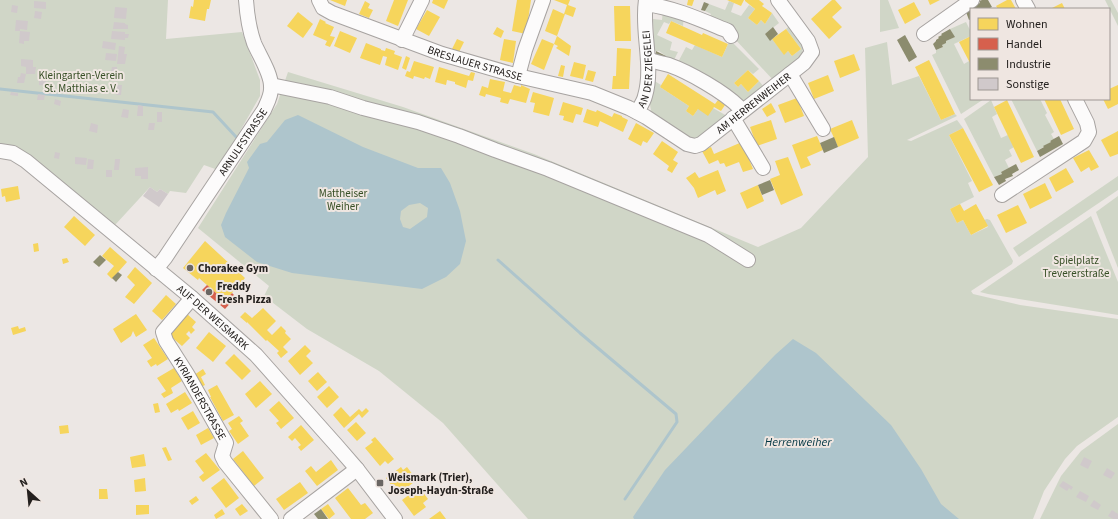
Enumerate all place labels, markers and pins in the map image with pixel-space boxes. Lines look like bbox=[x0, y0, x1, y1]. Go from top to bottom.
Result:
place label: Chorakee Gym bbox=[198, 261, 268, 276]
marker: Chorakee Gym bbox=[185, 263, 195, 273]
place label: Freddy Fresh Pizza bbox=[217, 279, 271, 307]
marker: Freddy Fresh Pizza bbox=[204, 287, 214, 297]
place label: Weismark (Trier), Joseph-Haydn-Straße bbox=[388, 470, 494, 498]
marker: Weismark (Trier), Joseph-Haydn-Straße bbox=[375, 478, 385, 488]

